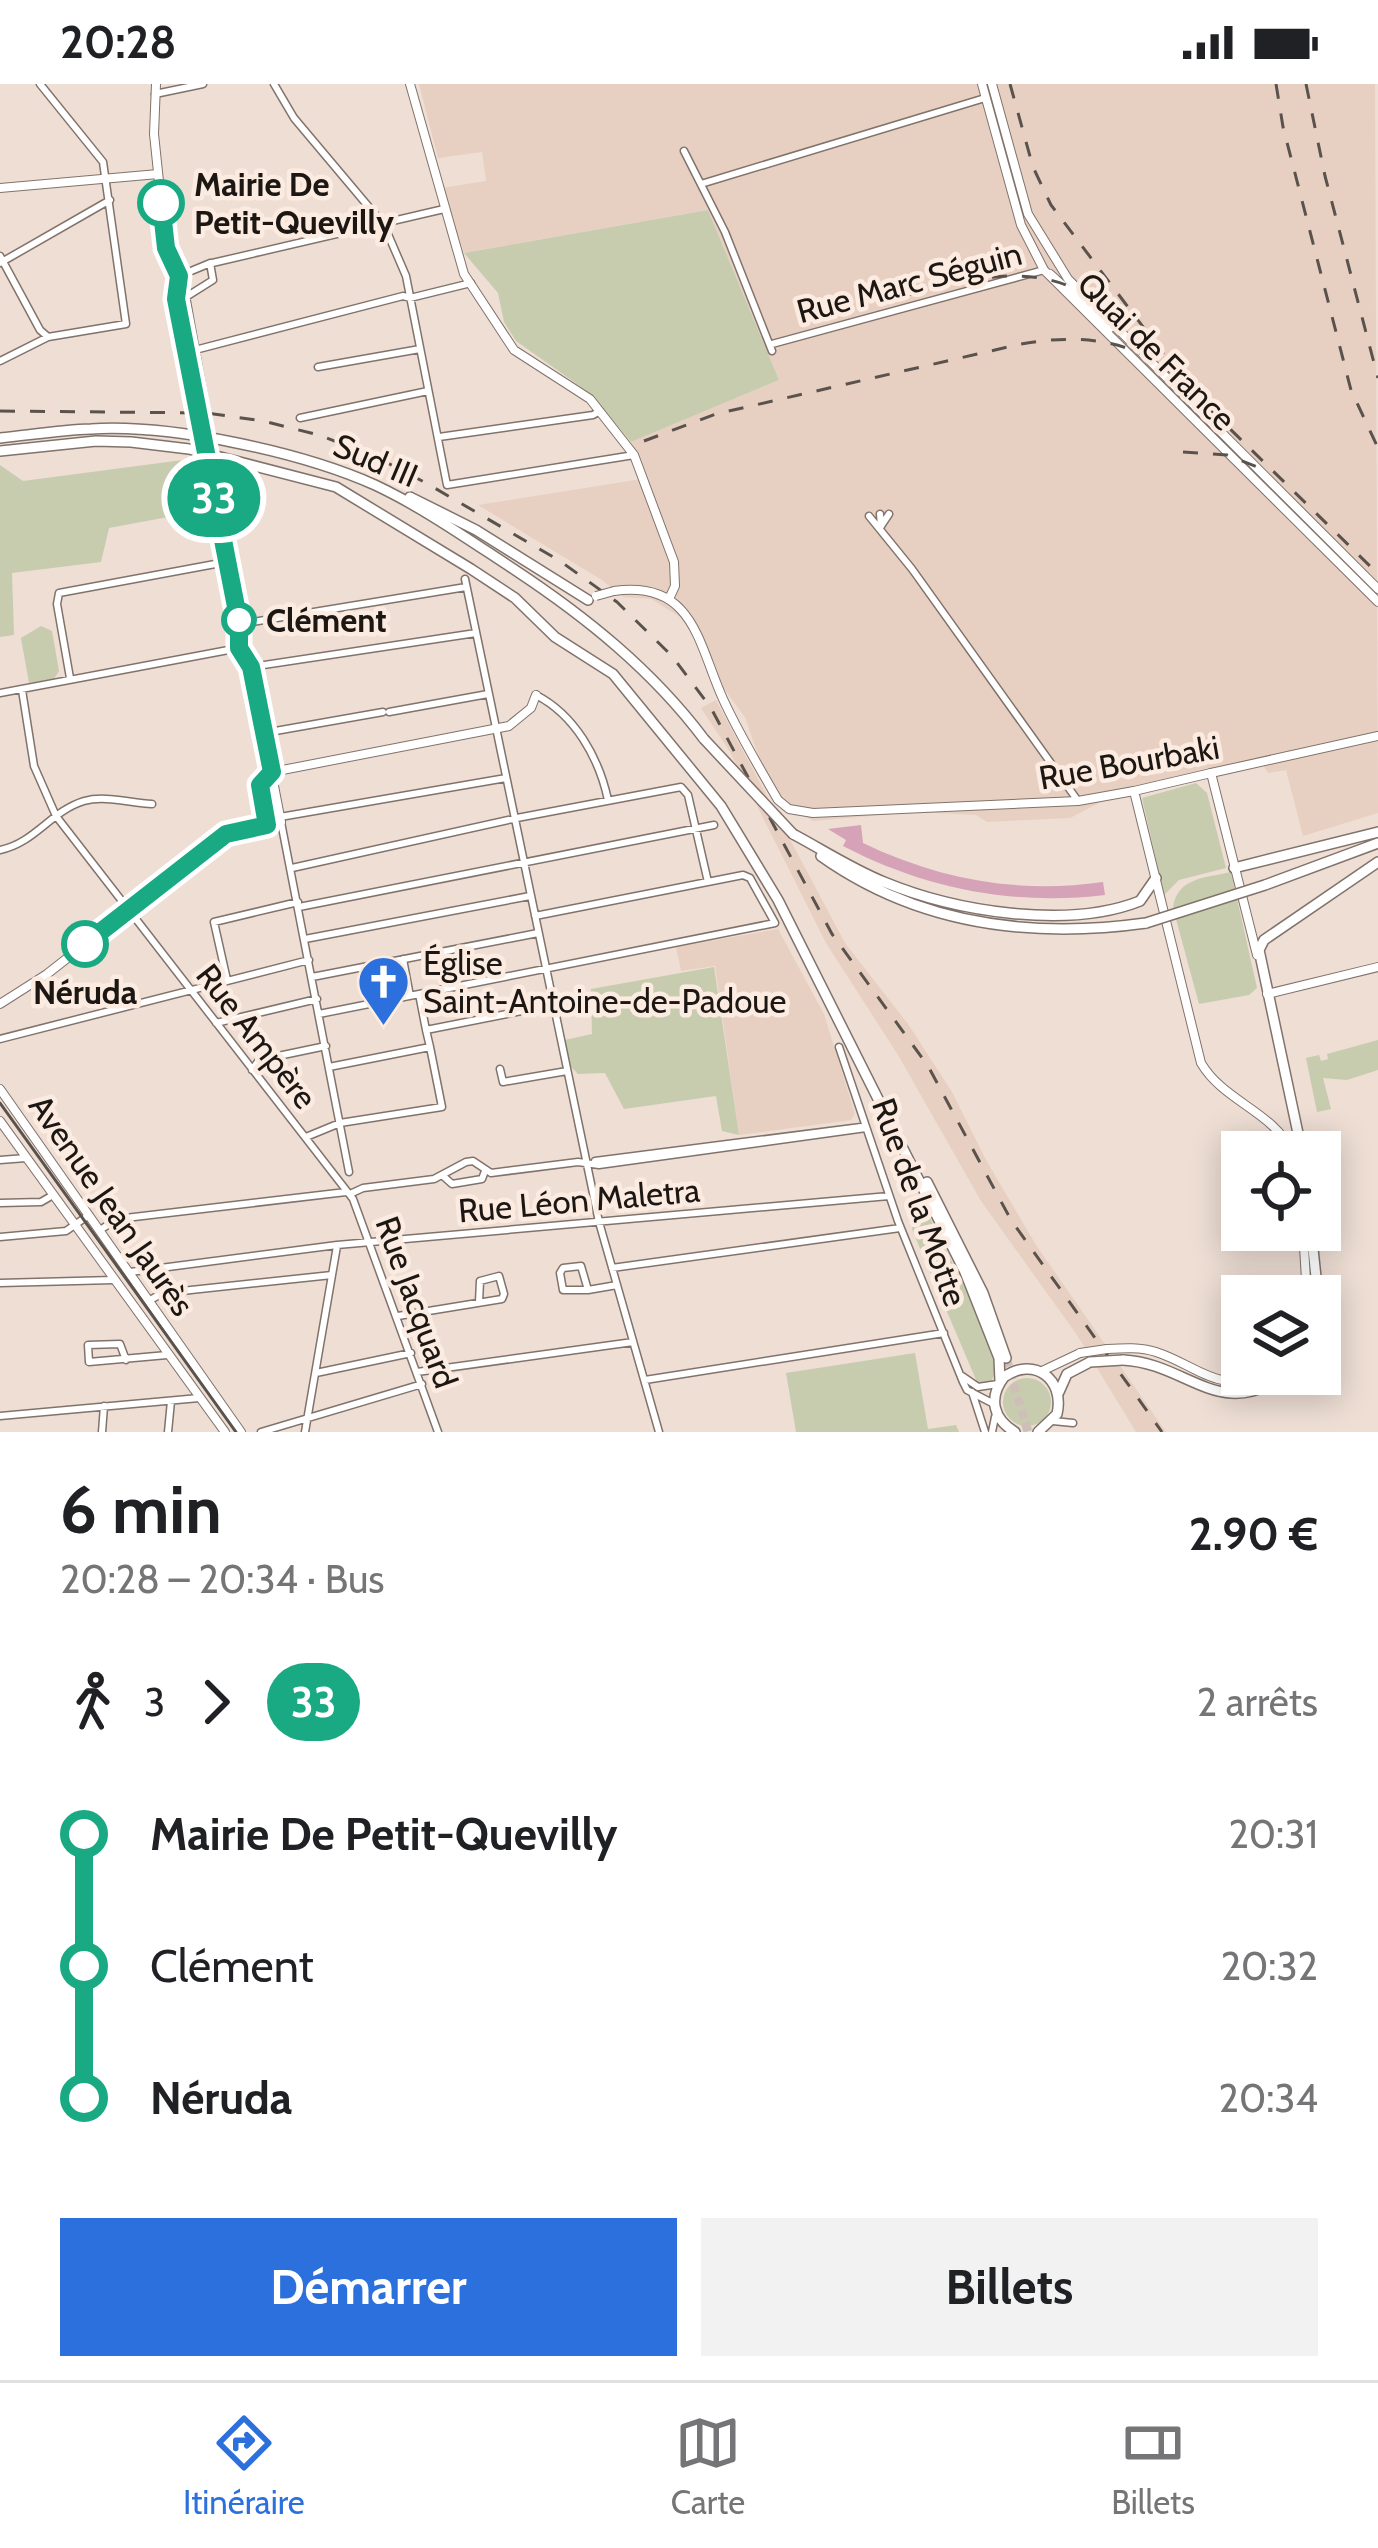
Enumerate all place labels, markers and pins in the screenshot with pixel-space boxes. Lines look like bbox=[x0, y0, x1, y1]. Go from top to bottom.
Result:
place label: Mairie De Petit-Quevilly bbox=[194, 164, 394, 242]
marker: Mairie De Petit-Quevilly bbox=[139, 181, 183, 225]
place label: Clément bbox=[266, 600, 387, 640]
marker: Clément bbox=[223, 604, 255, 636]
marker: Néruda bbox=[63, 922, 107, 966]
place label: Église Saint-Antoine-de-Padoue bbox=[423, 943, 787, 1021]
church icon: Église Saint-Antoine-de-Padoue bbox=[356, 954, 412, 1028]
place label: Néruda bbox=[33, 972, 138, 1012]

